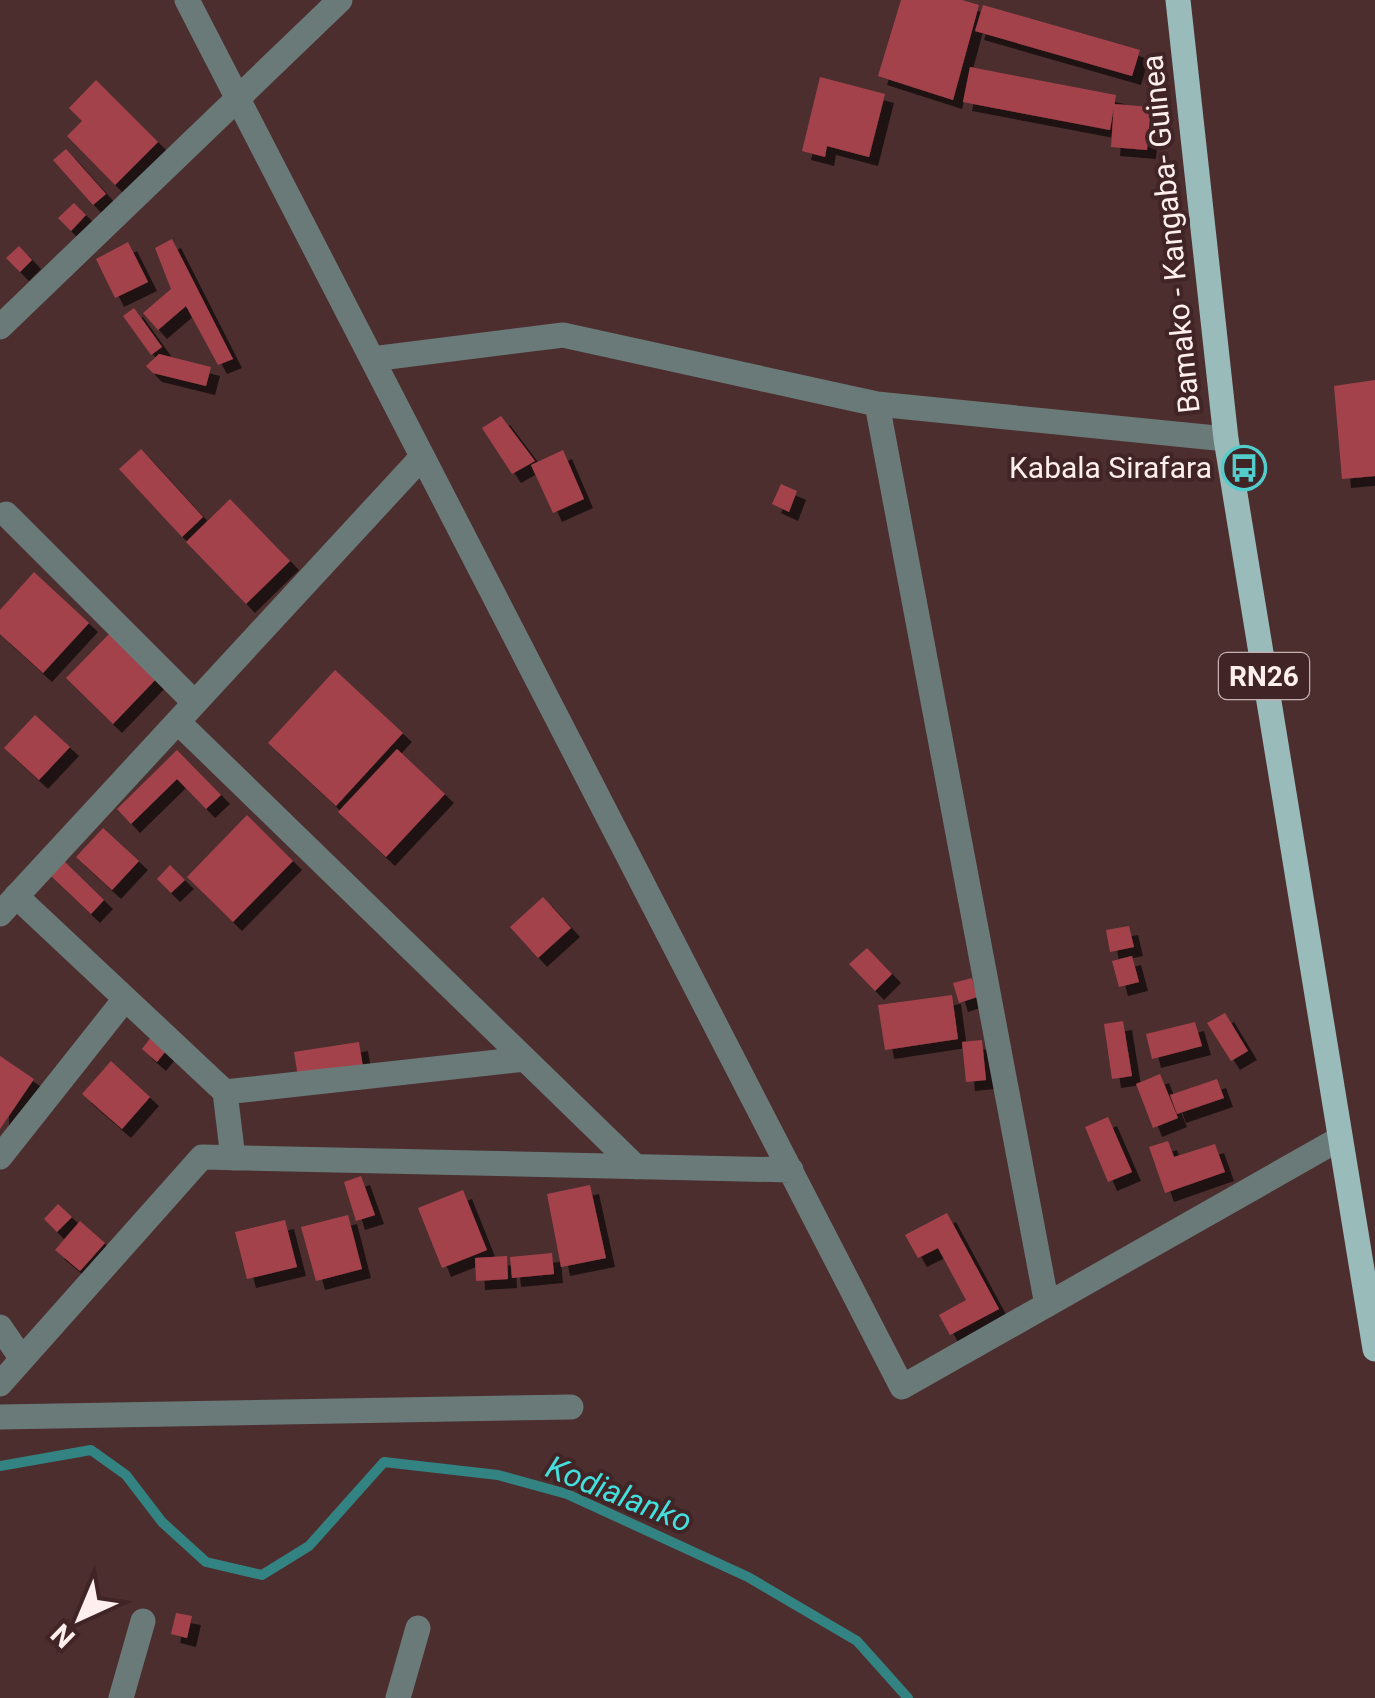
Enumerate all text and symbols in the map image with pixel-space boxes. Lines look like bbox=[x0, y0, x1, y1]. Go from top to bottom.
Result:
street label: Bamako - Kangaba- Guinea bbox=[1134, 53, 1207, 415]
bus stop icon: Kabala Sirafara bbox=[1221, 445, 1267, 491]
place label: Kabala Sirafara bbox=[1009, 450, 1212, 485]
road number: RN26 bbox=[1219, 653, 1309, 699]
water label: Kodialanko bbox=[541, 1448, 697, 1540]
north arrow bbox=[30, 1568, 130, 1668]
text: N bbox=[44, 1617, 82, 1654]

